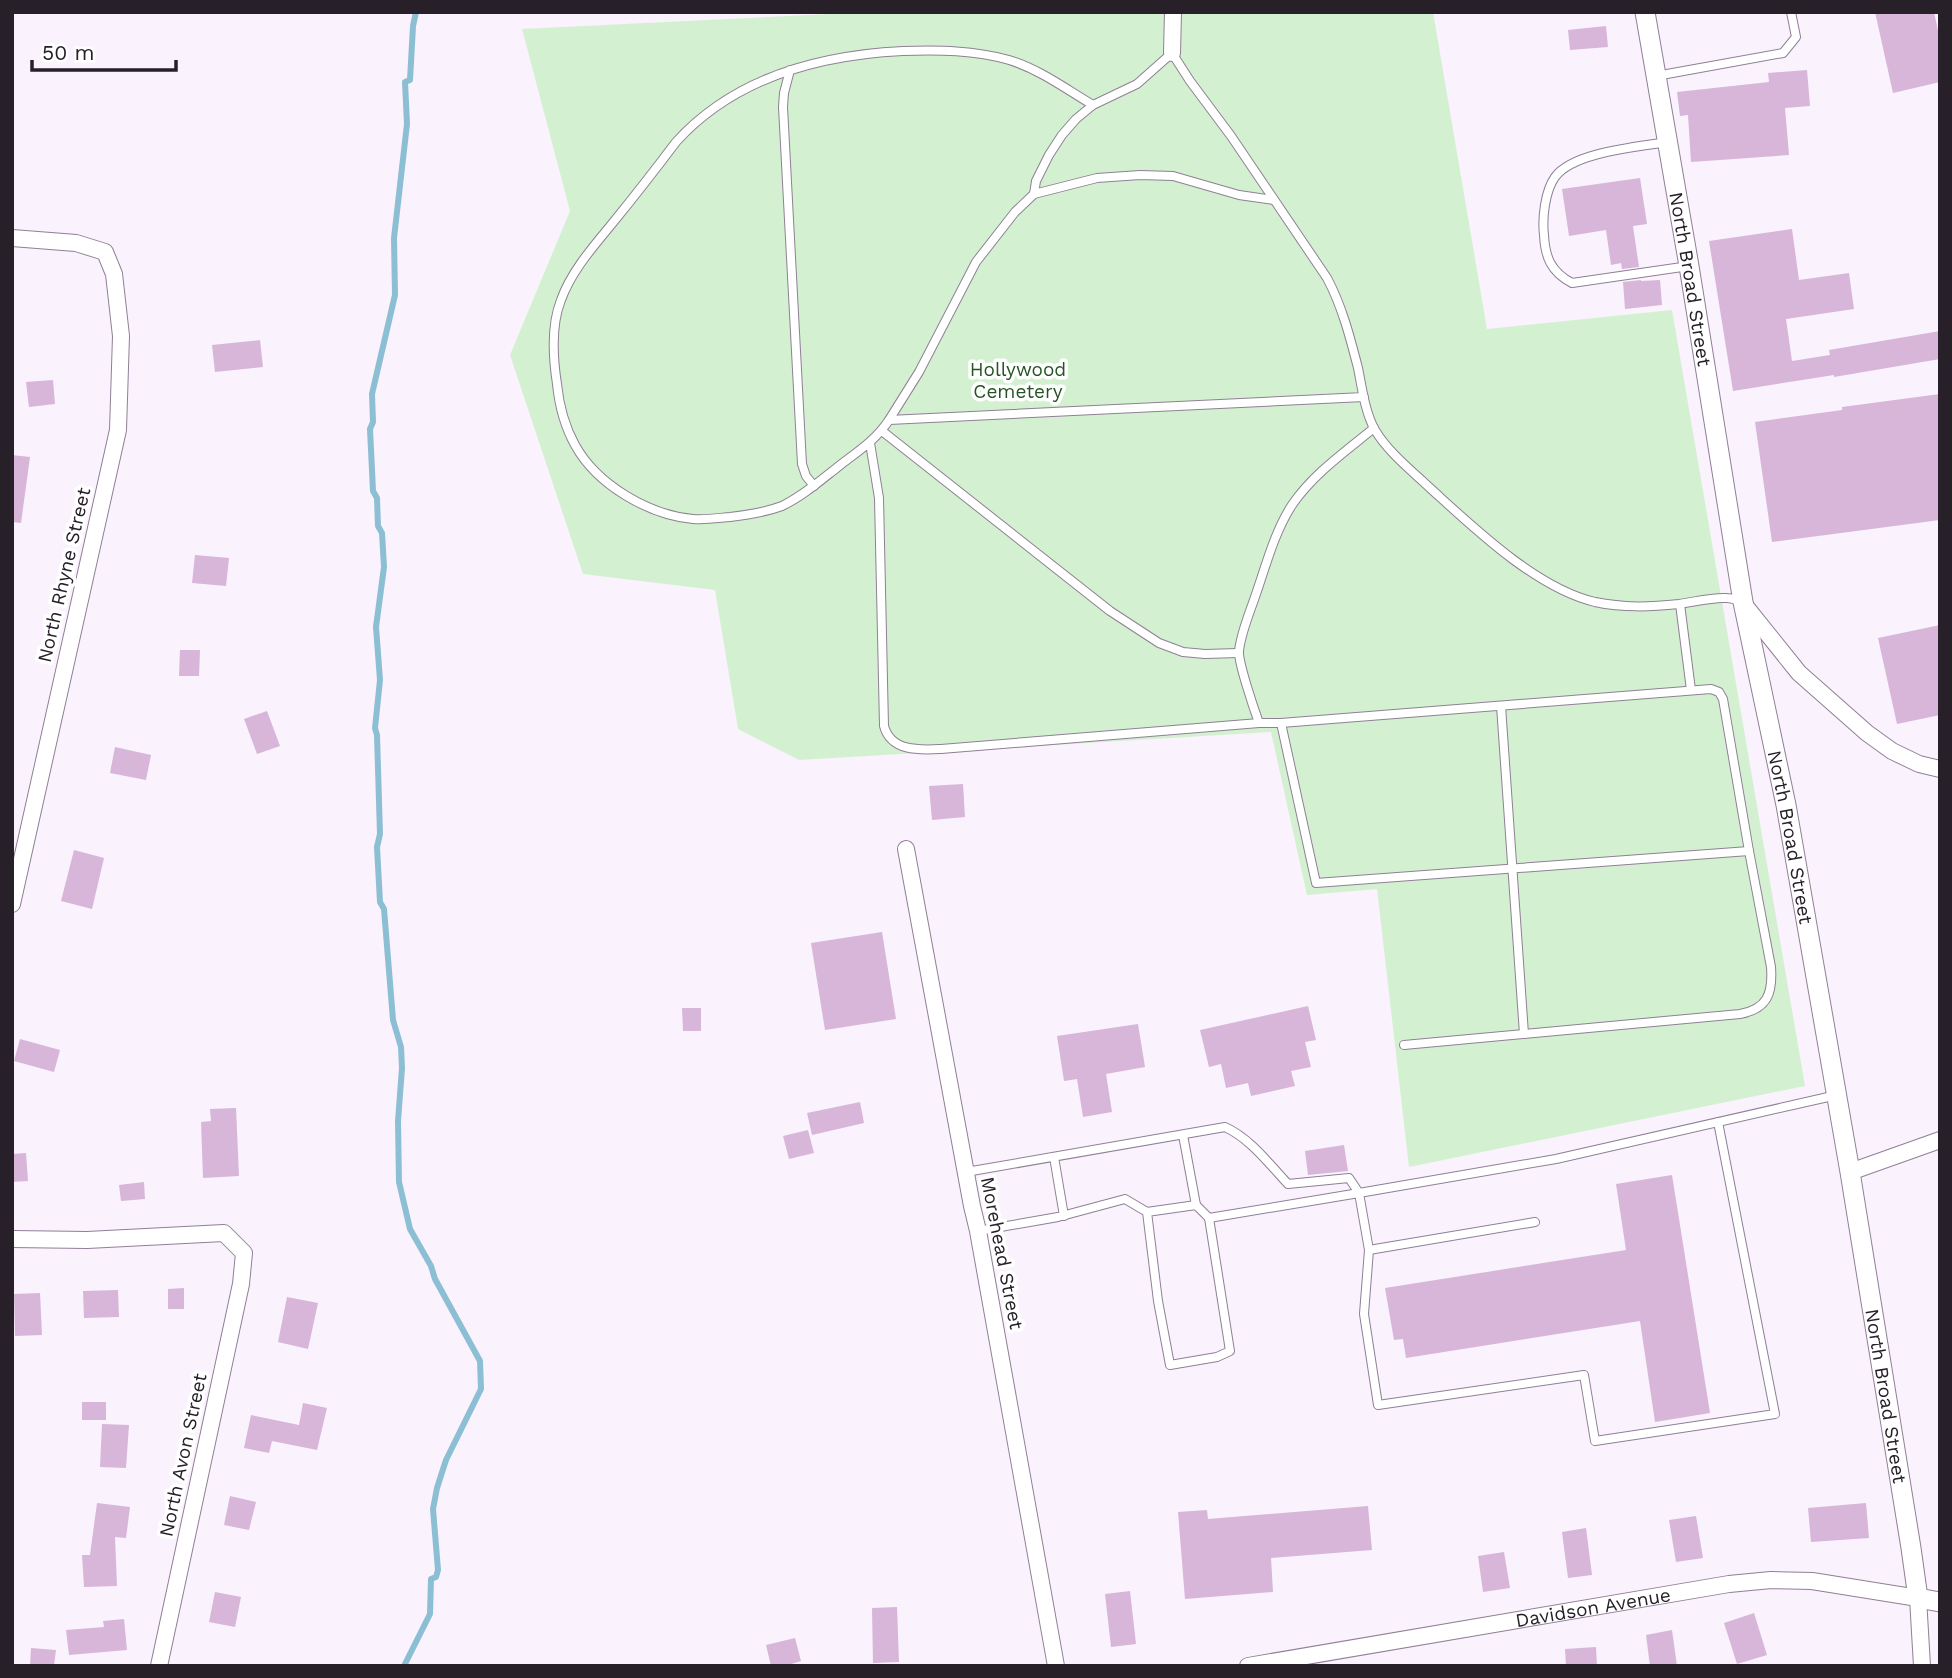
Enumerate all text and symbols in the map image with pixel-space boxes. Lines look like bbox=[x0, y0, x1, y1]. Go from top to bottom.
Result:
scale bar bbox=[32, 28, 175, 72]
text: 50 m bbox=[42, 40, 94, 65]
street label: North Broad Street bbox=[1665, 190, 1716, 368]
park label: Hollywood Cemetery bbox=[970, 358, 1066, 403]
street label: North Rhyne Street bbox=[33, 485, 95, 665]
street label: North Broad Street bbox=[1763, 748, 1818, 926]
street label: Morehead Street bbox=[976, 1175, 1028, 1331]
street label: North Broad Street bbox=[1861, 1307, 1912, 1485]
street label: North Avon Street bbox=[154, 1371, 212, 1539]
street label: Davidson Avenue bbox=[1514, 1583, 1672, 1632]

